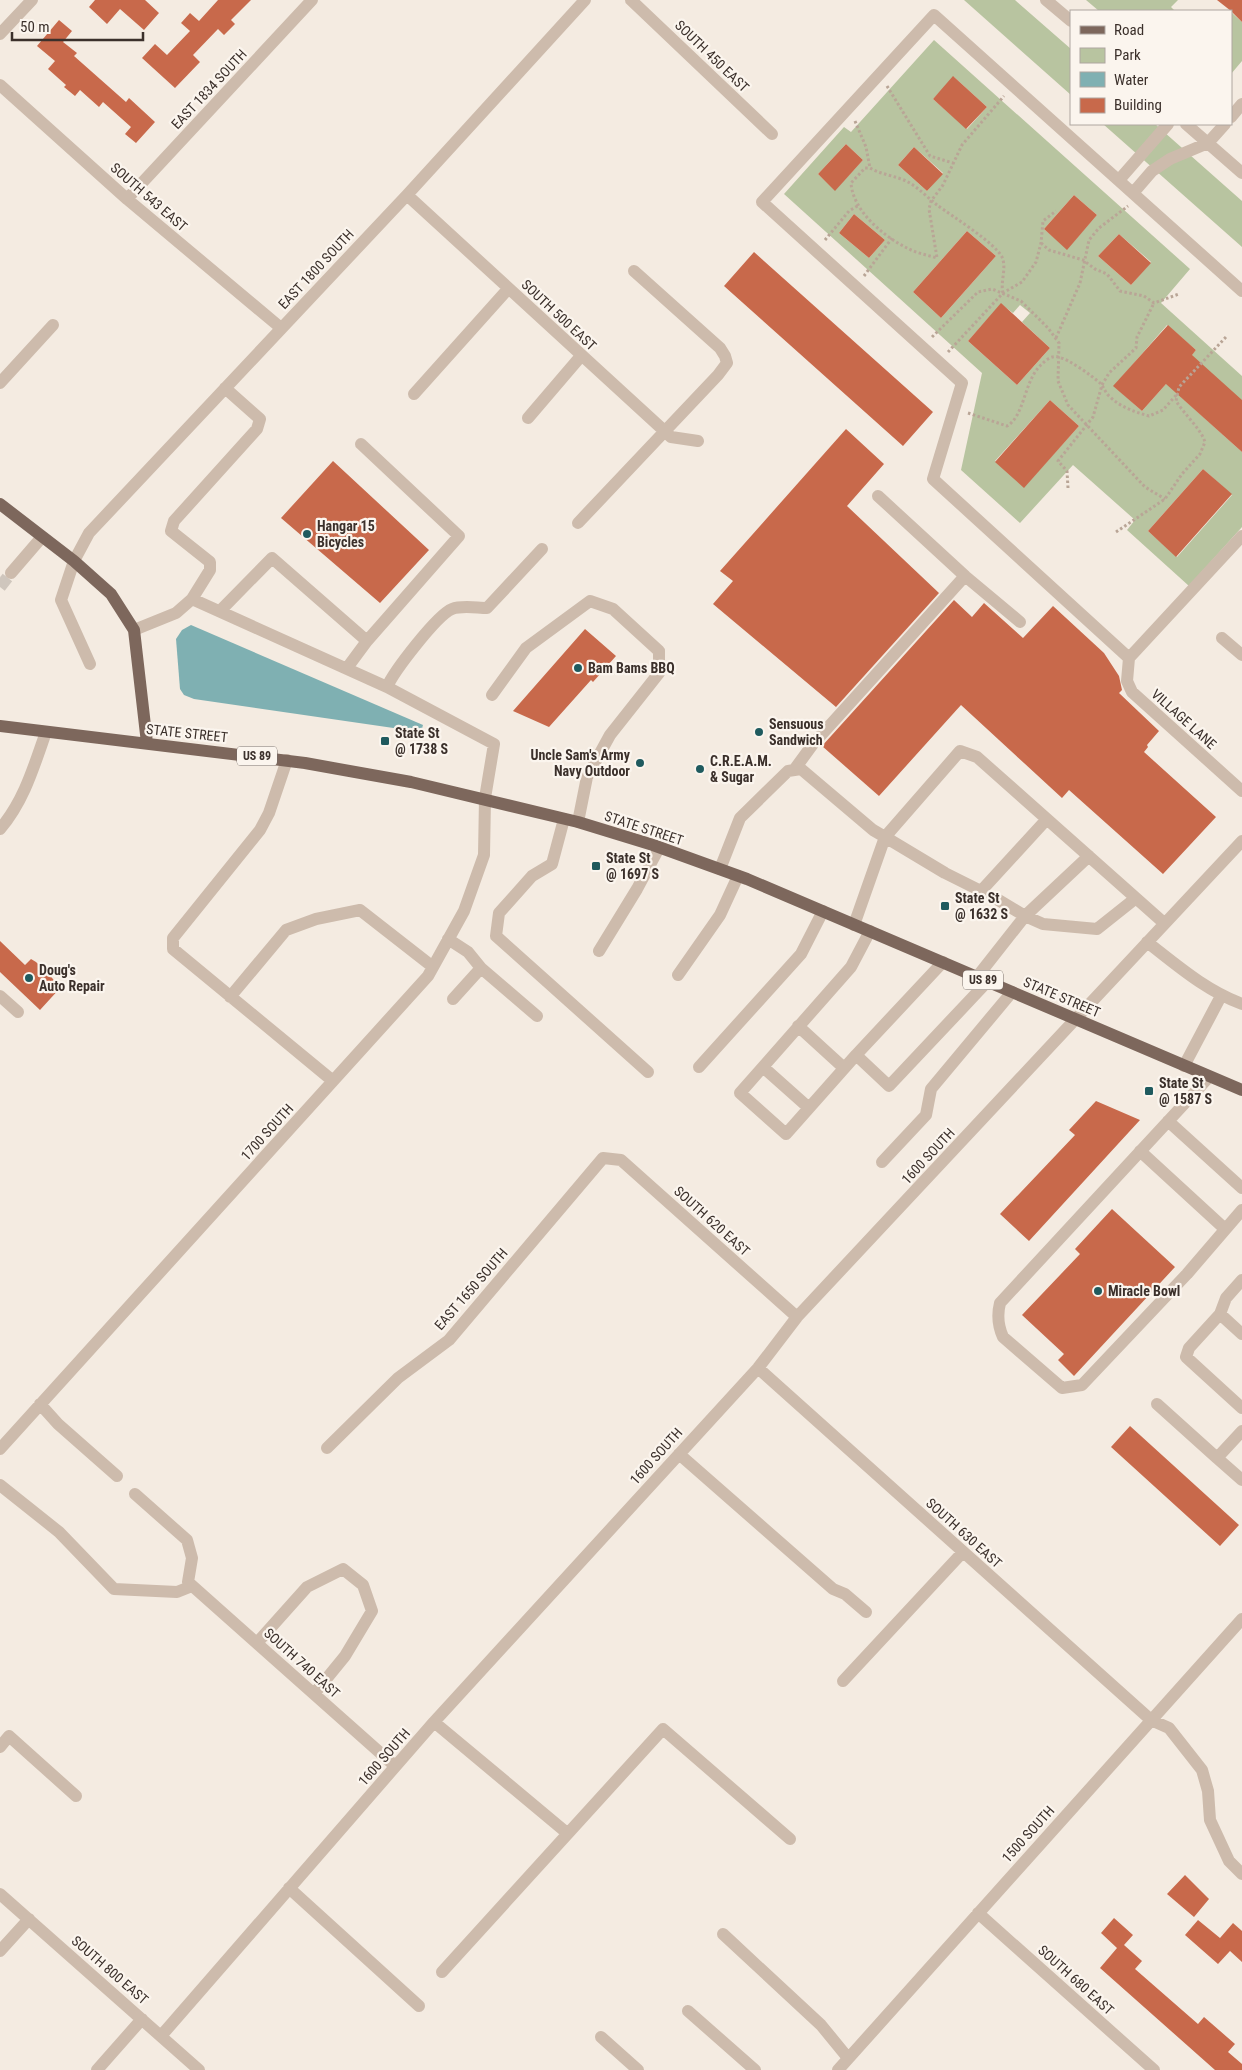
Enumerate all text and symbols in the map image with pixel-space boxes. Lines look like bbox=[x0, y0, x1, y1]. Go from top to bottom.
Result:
scale bar bbox=[12, 10, 144, 42]
legend bbox=[1070, 10, 1232, 125]
street label: SOUTH 450 EAST bbox=[672, 17, 752, 95]
text: 50 m bbox=[20, 18, 50, 36]
text: Road bbox=[1114, 21, 1144, 39]
street label: EAST 1834 SOUTH bbox=[168, 46, 250, 132]
text: Park bbox=[1114, 46, 1141, 64]
text: Water bbox=[1114, 71, 1149, 89]
text: Building bbox=[1114, 96, 1162, 114]
street label: SOUTH 543 EAST bbox=[107, 159, 191, 235]
street label: EAST 1800 SOUTH bbox=[275, 226, 357, 312]
street label: SOUTH 500 EAST bbox=[518, 276, 600, 354]
place label: Hangar 15 Bicycles bbox=[317, 518, 375, 550]
marker: Hangar 15 Bicycles bbox=[301, 528, 313, 540]
place label: Bam Bams BBQ bbox=[588, 660, 675, 676]
marker: Bam Bams BBQ bbox=[572, 662, 584, 674]
street label: VILLAGE LANE bbox=[1148, 686, 1220, 752]
place label: Sensuous Sandwich bbox=[769, 716, 824, 748]
street label: STATE STREET bbox=[145, 721, 229, 745]
place label: State St @ 1738 S bbox=[395, 725, 448, 757]
marker: Sensuous Sandwich bbox=[753, 726, 765, 738]
marker: State St @ 1738 S bbox=[379, 735, 391, 747]
road number: US 89 bbox=[237, 746, 277, 766]
place label: Uncle Sam's Army Navy Outdoor bbox=[530, 747, 631, 779]
place label: C.R.E.A.M. & Sugar bbox=[710, 753, 772, 785]
marker: Uncle Sam's Army Navy Outdoor bbox=[634, 757, 646, 769]
marker: C.R.E.A.M. & Sugar bbox=[694, 763, 706, 775]
street label: STATE STREET bbox=[603, 808, 685, 848]
place label: State St @ 1697 S bbox=[606, 850, 659, 882]
marker: State St @ 1697 S bbox=[590, 860, 602, 872]
place label: State St @ 1632 S bbox=[955, 890, 1008, 922]
marker: State St @ 1632 S bbox=[939, 900, 951, 912]
place label: Doug's Auto Repair bbox=[39, 962, 105, 994]
road number: US 89 bbox=[963, 970, 1003, 990]
marker: Doug's Auto Repair bbox=[23, 972, 35, 984]
street label: STATE STREET bbox=[1021, 974, 1103, 1020]
place label: State St @ 1587 S bbox=[1159, 1075, 1212, 1107]
marker: State St @ 1587 S bbox=[1143, 1085, 1155, 1097]
street label: 1700 SOUTH bbox=[238, 1100, 296, 1164]
street label: 1600 SOUTH bbox=[898, 1125, 958, 1187]
street label: SOUTH 620 EAST bbox=[671, 1183, 753, 1259]
street label: EAST 1650 SOUTH bbox=[431, 1245, 511, 1333]
place label: Miracle Bowl bbox=[1108, 1283, 1180, 1299]
marker: Miracle Bowl bbox=[1092, 1285, 1104, 1297]
street label: 1600 SOUTH bbox=[627, 1424, 685, 1488]
street label: SOUTH 630 EAST bbox=[923, 1495, 1005, 1571]
street label: SOUTH 740 EAST bbox=[261, 1625, 343, 1701]
street label: 1600 SOUTH bbox=[355, 1725, 413, 1789]
street label: 1500 SOUTH bbox=[999, 1802, 1057, 1866]
street label: SOUTH 800 EAST bbox=[68, 1932, 152, 2008]
street label: SOUTH 680 EAST bbox=[1035, 1942, 1117, 2018]

